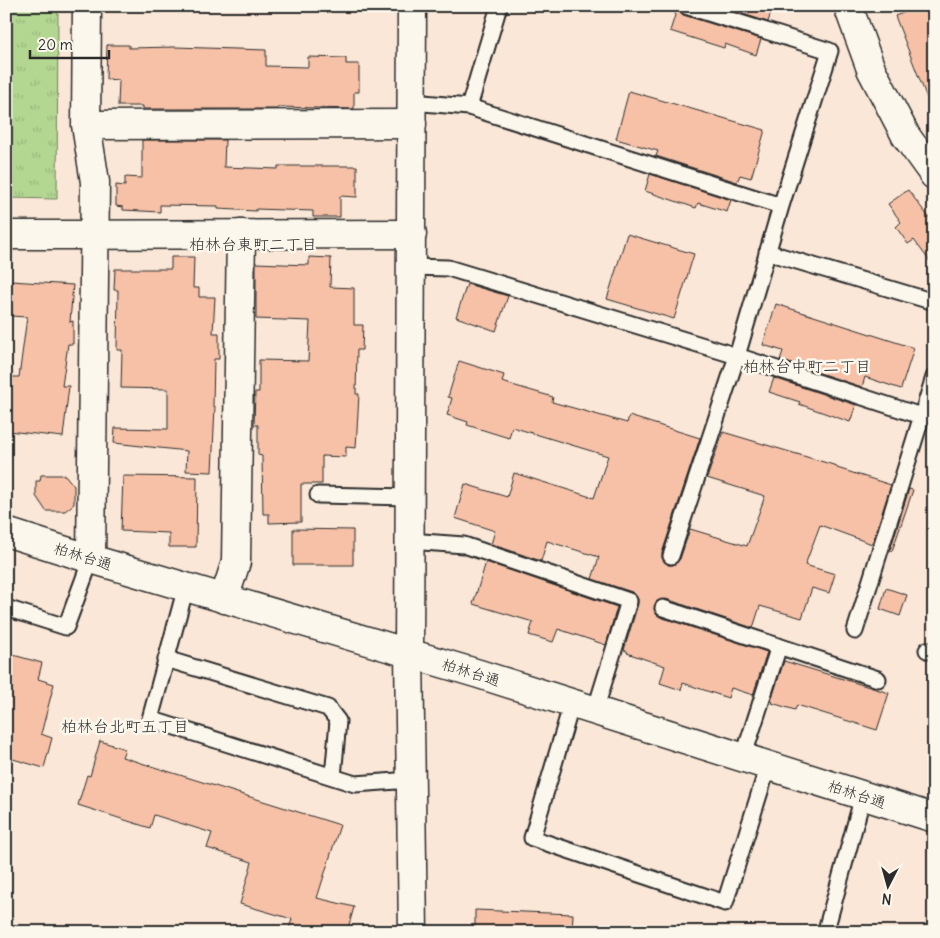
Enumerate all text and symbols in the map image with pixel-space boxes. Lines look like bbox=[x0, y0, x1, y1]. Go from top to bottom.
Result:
scale bar bbox=[30, 28, 109, 60]
text: 20 m bbox=[38, 35, 73, 54]
district label: 柏林台東町二丁目 bbox=[189, 234, 317, 254]
district label: 柏林台中町二丁目 bbox=[743, 356, 871, 376]
street label: 柏林台通 bbox=[52, 538, 114, 574]
street label: 柏林台通 bbox=[440, 654, 502, 690]
district label: 柏林台北町五丁目 bbox=[61, 716, 189, 736]
street label: 柏林台通 bbox=[826, 776, 888, 812]
north arrow bbox=[862, 860, 912, 910]
text: N bbox=[881, 889, 892, 908]

